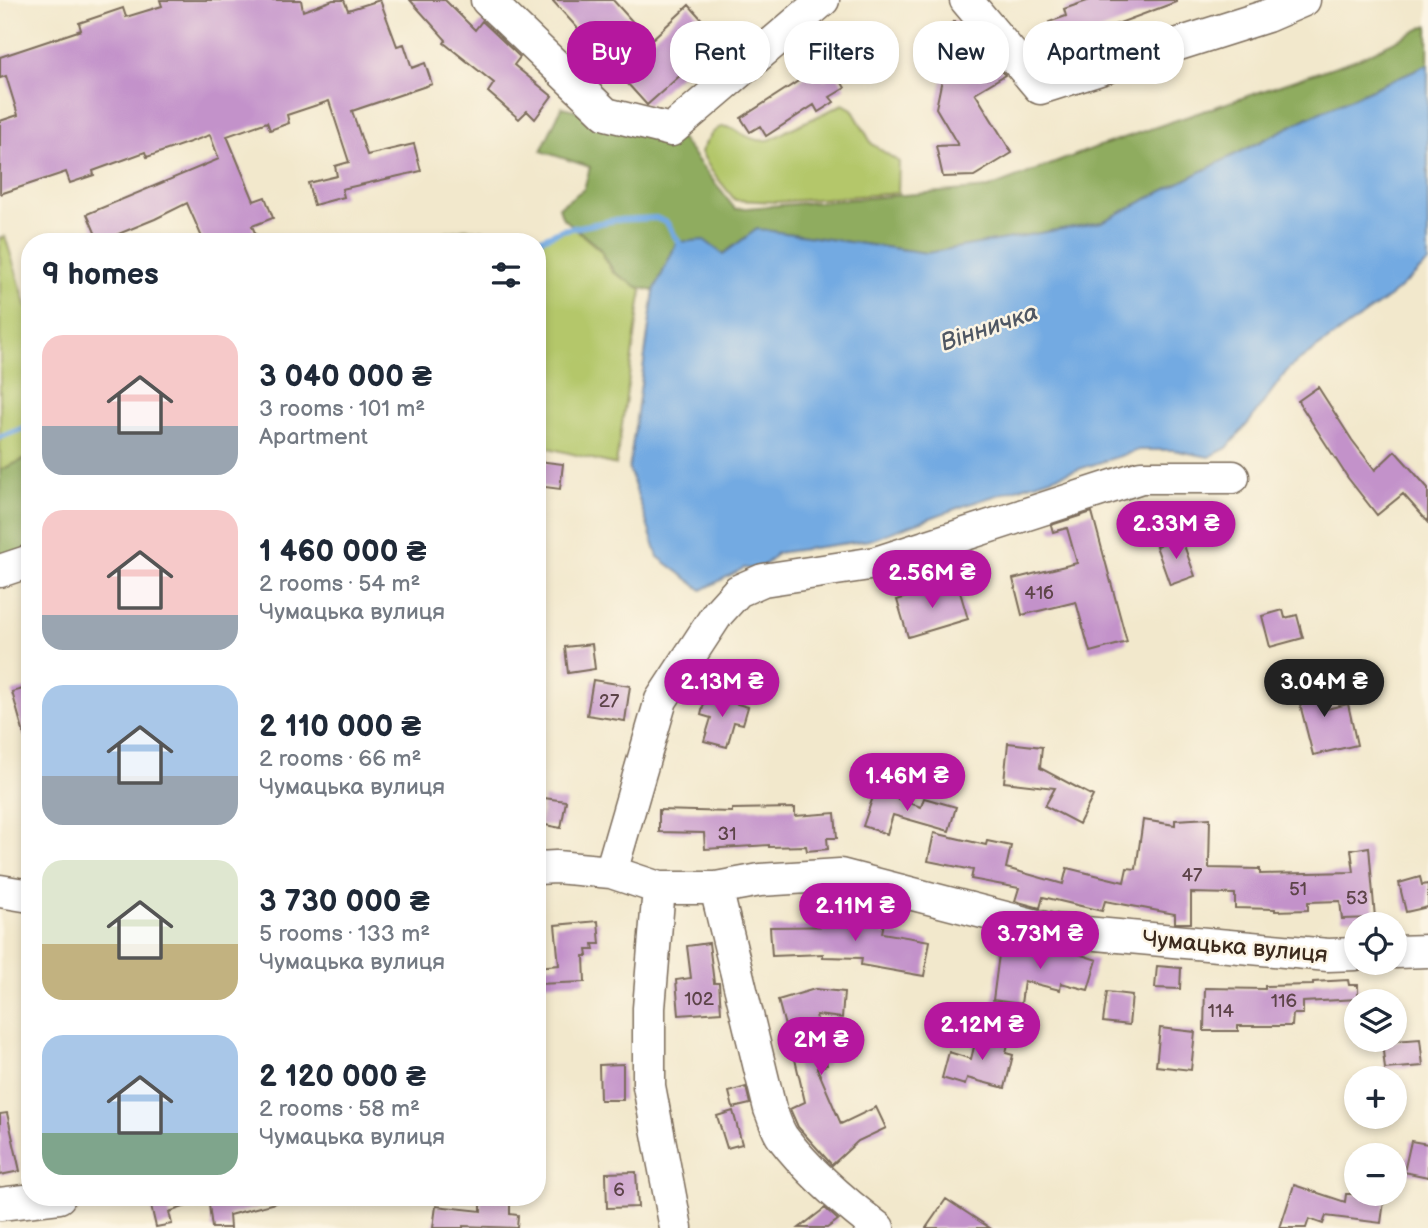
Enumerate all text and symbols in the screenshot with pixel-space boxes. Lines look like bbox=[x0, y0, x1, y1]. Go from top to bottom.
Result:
chip: Buy bbox=[567, 21, 656, 84]
chip: Rent bbox=[670, 21, 770, 84]
chip: Filters bbox=[784, 21, 899, 84]
chip: New bbox=[913, 21, 1009, 84]
chip: Apartment bbox=[1023, 21, 1184, 84]
icon: filters bbox=[487, 256, 525, 294]
text: 9 homes bbox=[42, 257, 159, 293]
water label: Вінничка bbox=[937, 297, 1042, 358]
text: 3 040 000 ₴ bbox=[259, 359, 432, 395]
icon: home bbox=[98, 363, 182, 447]
text: 3 rooms · 101 m² bbox=[259, 395, 425, 423]
text: Apartment bbox=[259, 423, 368, 451]
pin: 2.33M ₴ bbox=[1111, 502, 1241, 561]
text: 2.33M ₴ bbox=[1132, 510, 1220, 538]
text: 1 460 000 ₴ bbox=[259, 534, 427, 570]
icon: home bbox=[98, 538, 182, 622]
pin: 2.56M ₴ bbox=[867, 550, 997, 610]
text: 2.56M ₴ bbox=[888, 559, 976, 587]
text: 2 rooms · 54 m² bbox=[259, 570, 421, 598]
house number: 41б bbox=[1024, 582, 1054, 605]
text: Чумацька вулиця bbox=[259, 598, 445, 626]
pin: 2.13M ₴ bbox=[657, 660, 787, 719]
pin: 3.04M ₴ bbox=[1259, 660, 1389, 719]
text: 2.13M ₴ bbox=[680, 668, 764, 696]
text: 3.04M ₴ bbox=[1280, 668, 1368, 696]
house number: 27 bbox=[599, 690, 620, 713]
text: 2 110 000 ₴ bbox=[259, 709, 421, 745]
icon: home bbox=[98, 713, 182, 797]
text: 2 rooms · 66 m² bbox=[259, 745, 421, 773]
pin: 1.46M ₴ bbox=[842, 754, 972, 813]
text: 1.46M ₴ bbox=[865, 762, 949, 790]
text: Чумацька вулиця bbox=[259, 773, 445, 801]
house number: 31 bbox=[717, 823, 737, 846]
house number: 47 bbox=[1182, 864, 1203, 887]
house number: 51 bbox=[1289, 878, 1307, 901]
text: 3 730 000 ₴ bbox=[259, 884, 430, 920]
pin: 2.11M ₴ bbox=[790, 884, 920, 943]
house number: 53 bbox=[1346, 887, 1368, 910]
icon: home bbox=[98, 888, 182, 972]
text: 2.11M ₴ bbox=[815, 892, 895, 920]
pin: 3.73M ₴ bbox=[975, 912, 1105, 971]
map controls bbox=[1344, 912, 1407, 1206]
button: locate bbox=[1344, 912, 1407, 975]
text: 5 rooms · 133 m² bbox=[259, 920, 430, 948]
text: 3.73M ₴ bbox=[997, 920, 1083, 948]
street label: Чумацька вулиця bbox=[1141, 925, 1329, 969]
text: Чумацька вулиця bbox=[259, 948, 445, 976]
house number: 102 bbox=[684, 988, 715, 1011]
button: layers bbox=[1344, 989, 1407, 1052]
house number: 116 bbox=[1271, 990, 1297, 1013]
house number: 114 bbox=[1208, 1000, 1235, 1023]
pin: 2.12M ₴ bbox=[917, 1002, 1047, 1062]
text: 2.12M ₴ bbox=[940, 1011, 1024, 1039]
pin: 2M ₴ bbox=[780, 1018, 862, 1077]
text: 2M ₴ bbox=[793, 1026, 849, 1054]
text: 2 120 000 ₴ bbox=[259, 1059, 426, 1095]
icon: home bbox=[98, 1063, 182, 1147]
button: + bbox=[1344, 1066, 1407, 1129]
text: 2 rooms · 58 m² bbox=[259, 1095, 420, 1123]
text: Чумацька вулиця bbox=[259, 1123, 445, 1151]
button: − bbox=[1344, 1143, 1407, 1206]
house number: 6 bbox=[613, 1179, 625, 1202]

